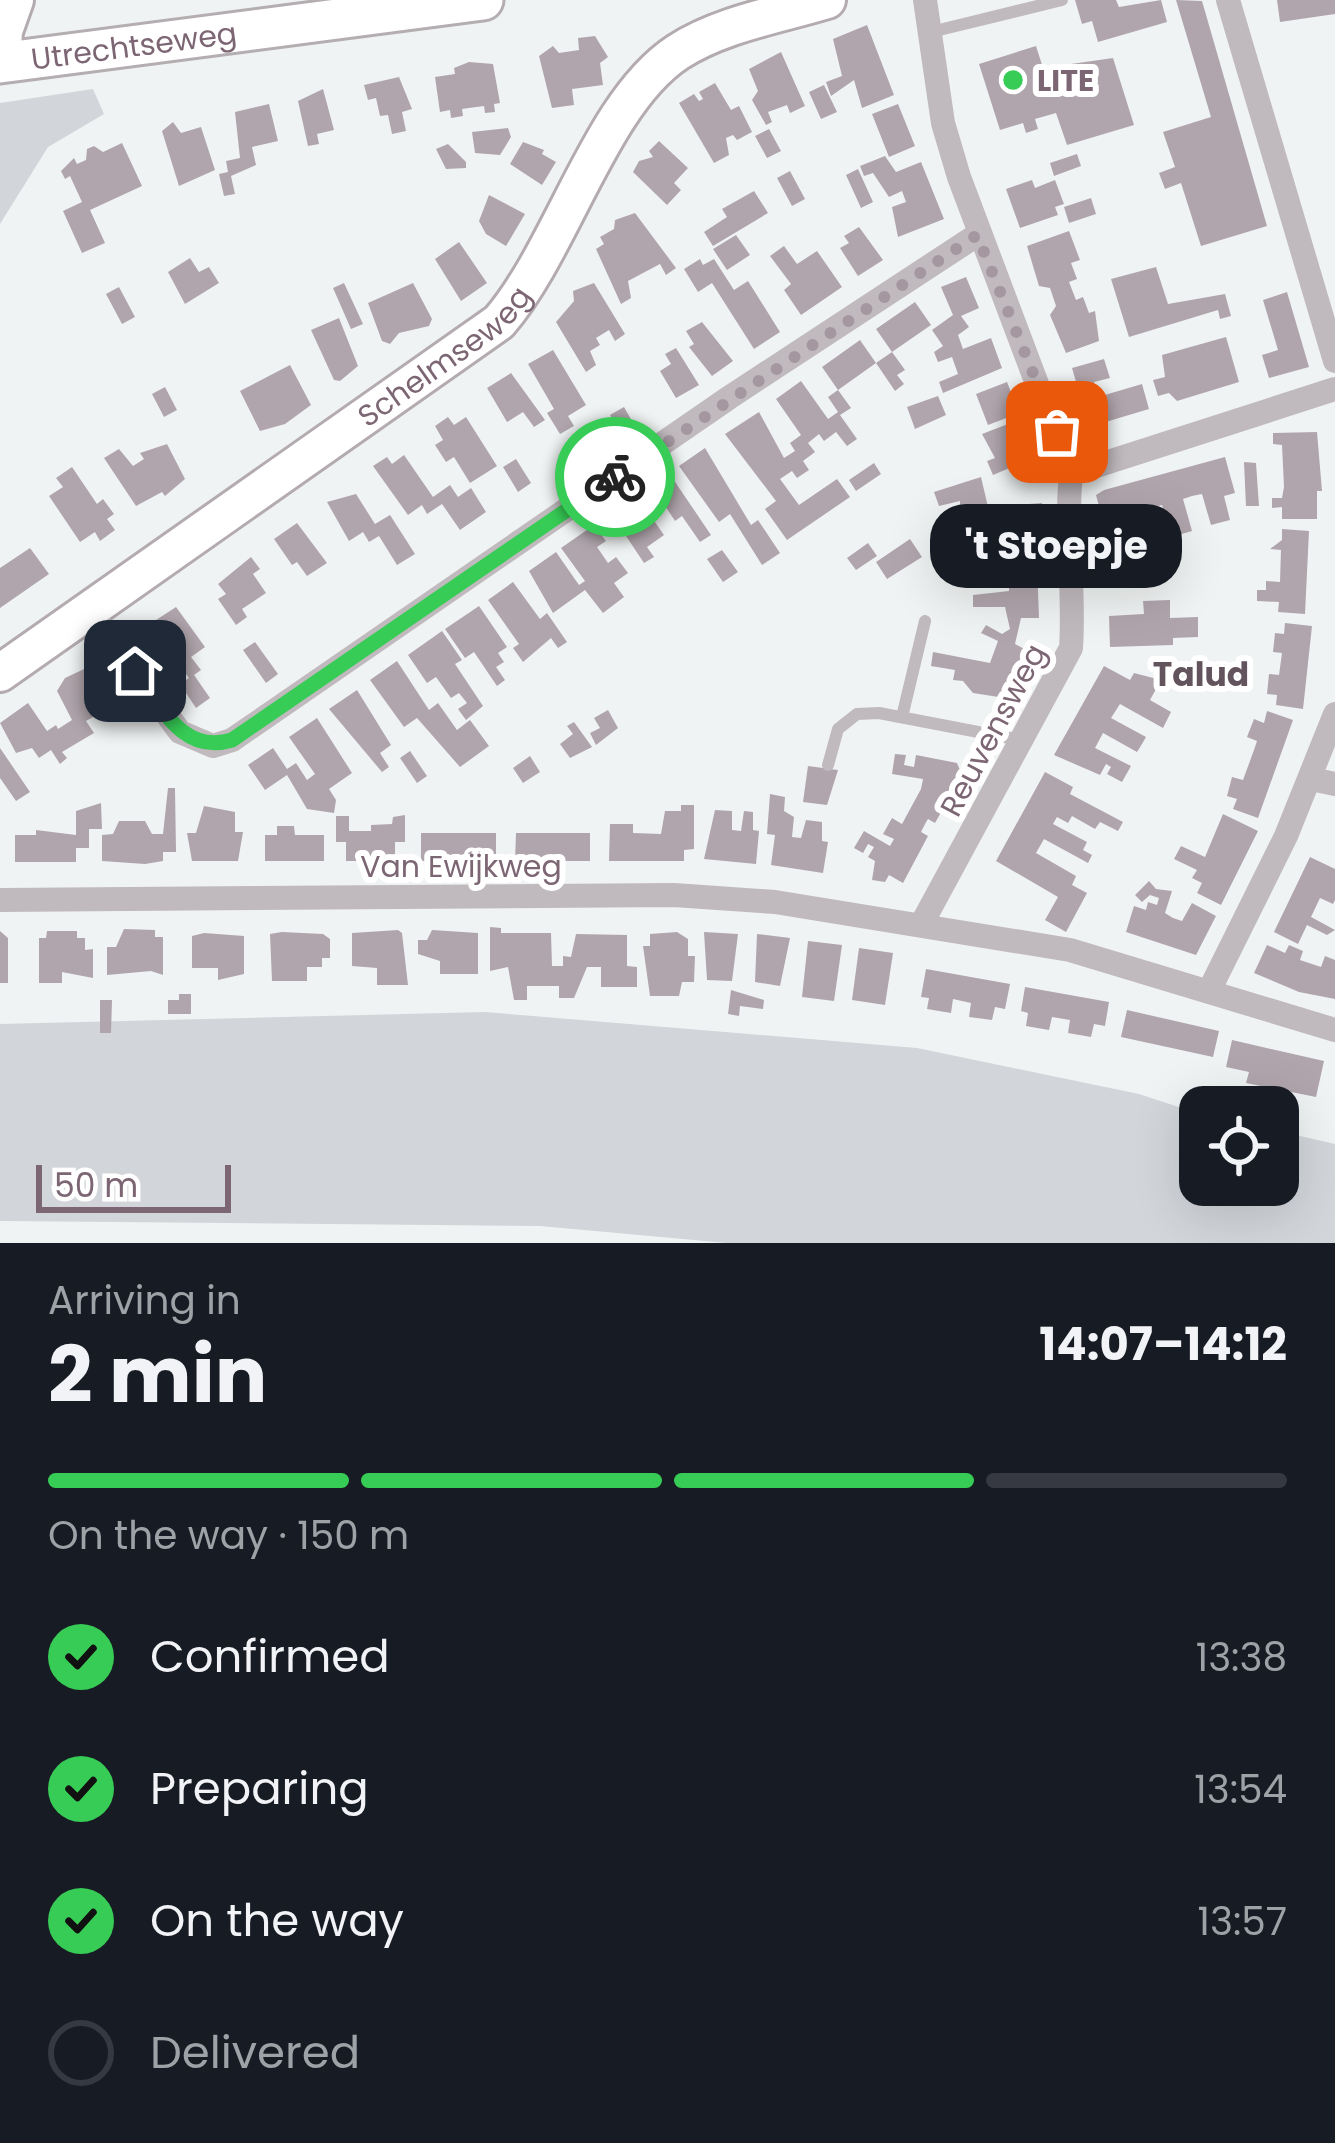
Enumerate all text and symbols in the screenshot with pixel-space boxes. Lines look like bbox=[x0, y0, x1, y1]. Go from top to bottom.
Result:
street label: Utrechtseweg bbox=[28, 11, 239, 80]
place label: LITE bbox=[1037, 59, 1094, 102]
marker: LITE bbox=[1000, 67, 1026, 93]
street label: Schelmseweg bbox=[348, 277, 541, 437]
pin bbox=[1006, 381, 1108, 483]
icon: bag bbox=[1024, 399, 1090, 465]
courier bbox=[555, 417, 675, 537]
icon: bike bbox=[582, 444, 648, 510]
callout: 't Stoepje bbox=[931, 504, 1183, 588]
text: 't Stoepje bbox=[964, 518, 1148, 573]
pin bbox=[84, 620, 186, 722]
street label: Reuvensweg bbox=[929, 636, 1057, 824]
icon: home bbox=[102, 638, 168, 704]
district label: Talud bbox=[1153, 651, 1249, 698]
street label: Van Ewijkweg bbox=[360, 845, 562, 888]
map controls bbox=[1179, 1086, 1299, 1206]
button: locate bbox=[1179, 1086, 1299, 1206]
scale bar bbox=[36, 1159, 231, 1212]
text: 50 m bbox=[54, 1162, 138, 1209]
text: Arriving in bbox=[48, 1273, 241, 1328]
text: 14:07–14:12 bbox=[1039, 1313, 1287, 1376]
text: 2 min bbox=[48, 1320, 267, 1429]
text: On the way · 150 m bbox=[48, 1508, 409, 1563]
icon: check bbox=[48, 1624, 114, 1690]
text: Confirmed bbox=[150, 1625, 390, 1688]
text: 13:38 bbox=[1196, 1630, 1287, 1685]
icon: check bbox=[48, 1756, 114, 1822]
text: Preparing bbox=[150, 1757, 369, 1820]
text: 13:54 bbox=[1194, 1762, 1287, 1817]
icon: check bbox=[48, 1888, 114, 1954]
text: On the way bbox=[150, 1889, 404, 1952]
text: 13:57 bbox=[1197, 1894, 1287, 1949]
text: Delivered bbox=[150, 2021, 360, 2084]

